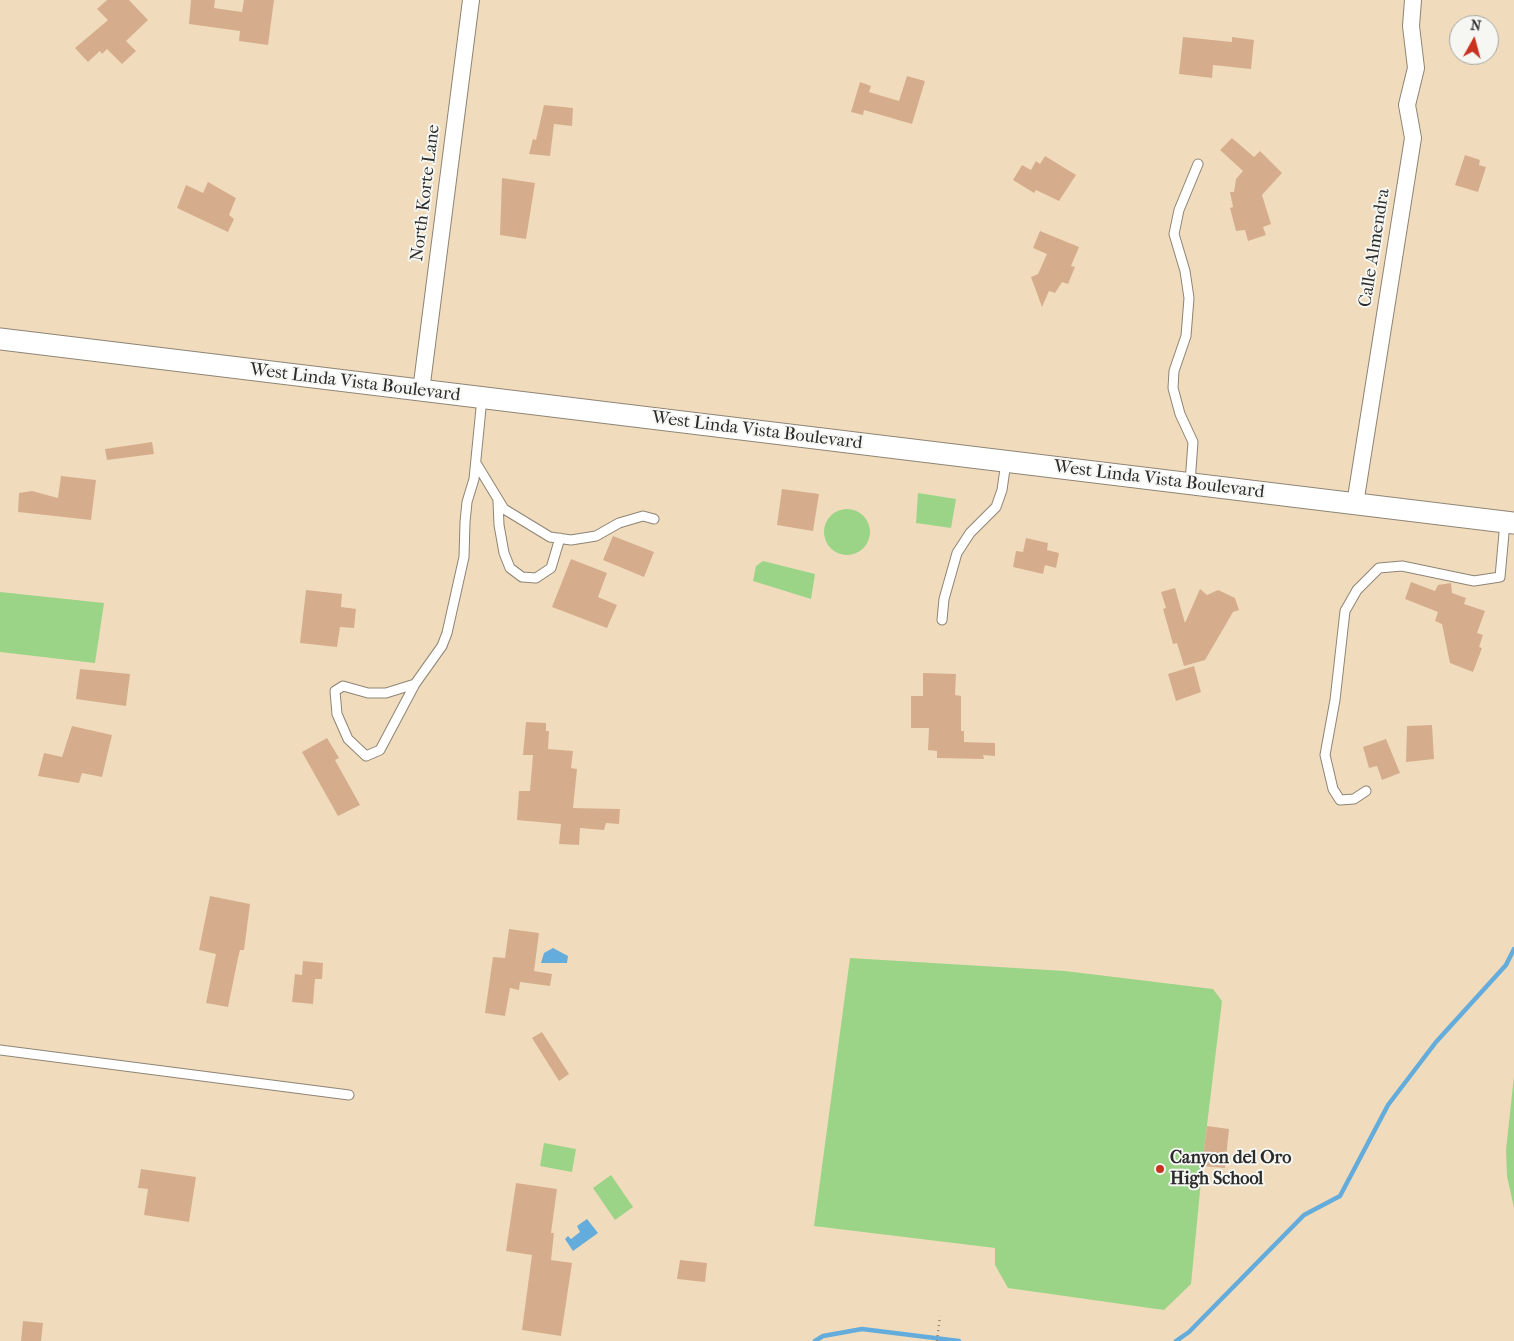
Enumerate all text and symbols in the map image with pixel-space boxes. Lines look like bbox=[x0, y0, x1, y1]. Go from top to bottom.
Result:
north arrow bbox=[1449, 15, 1499, 65]
text: N bbox=[1469, 17, 1482, 35]
street label: North Korte Lane bbox=[407, 123, 445, 263]
street label: Calle Almendra bbox=[1355, 187, 1395, 309]
street label: West Linda Vista Boulevard bbox=[249, 359, 461, 407]
street label: West Linda Vista Boulevard bbox=[651, 407, 863, 455]
street label: West Linda Vista Boulevard bbox=[1053, 456, 1265, 504]
place label: Canyon del Oro High School bbox=[1170, 1148, 1291, 1190]
marker: Canyon del Oro High School bbox=[1154, 1163, 1166, 1175]

